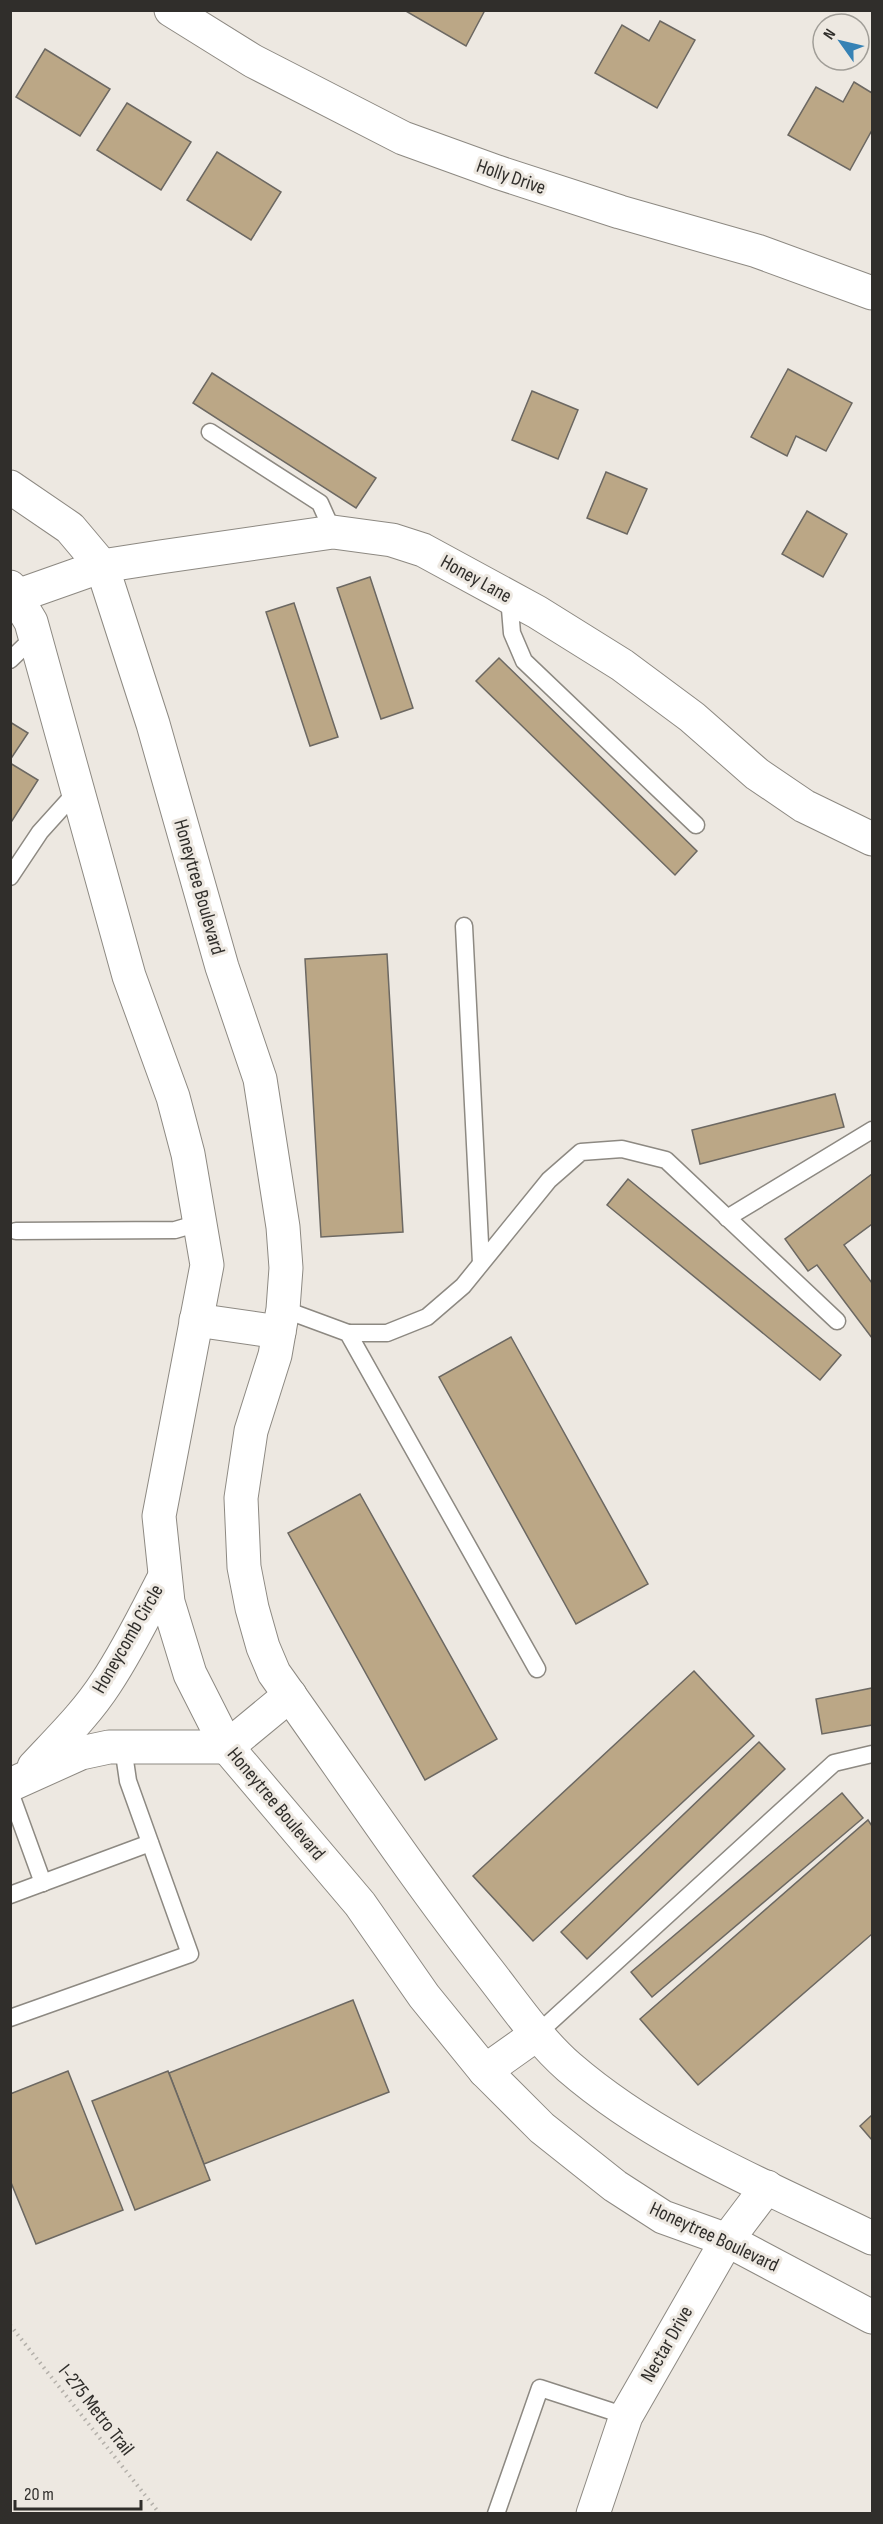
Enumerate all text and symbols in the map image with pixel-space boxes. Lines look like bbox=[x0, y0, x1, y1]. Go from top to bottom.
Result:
north arrow bbox=[811, 12, 871, 72]
text: N bbox=[820, 26, 840, 43]
street label: Holly Drive bbox=[473, 154, 549, 200]
street label: Honey Lane bbox=[436, 550, 516, 608]
street label: Honeytree Boulevard bbox=[168, 817, 230, 957]
street label: Honeycomb Circle bbox=[87, 1580, 169, 1698]
street label: Honeytree Boulevard bbox=[222, 1743, 330, 1865]
street label: Honeytree Boulevard bbox=[646, 2197, 782, 2277]
street label: Nectar Drive bbox=[636, 2302, 698, 2386]
street label: I-275 Metro Trail bbox=[53, 2360, 139, 2460]
scale bar bbox=[15, 2473, 141, 2511]
text: 20 m bbox=[24, 2484, 54, 2505]

